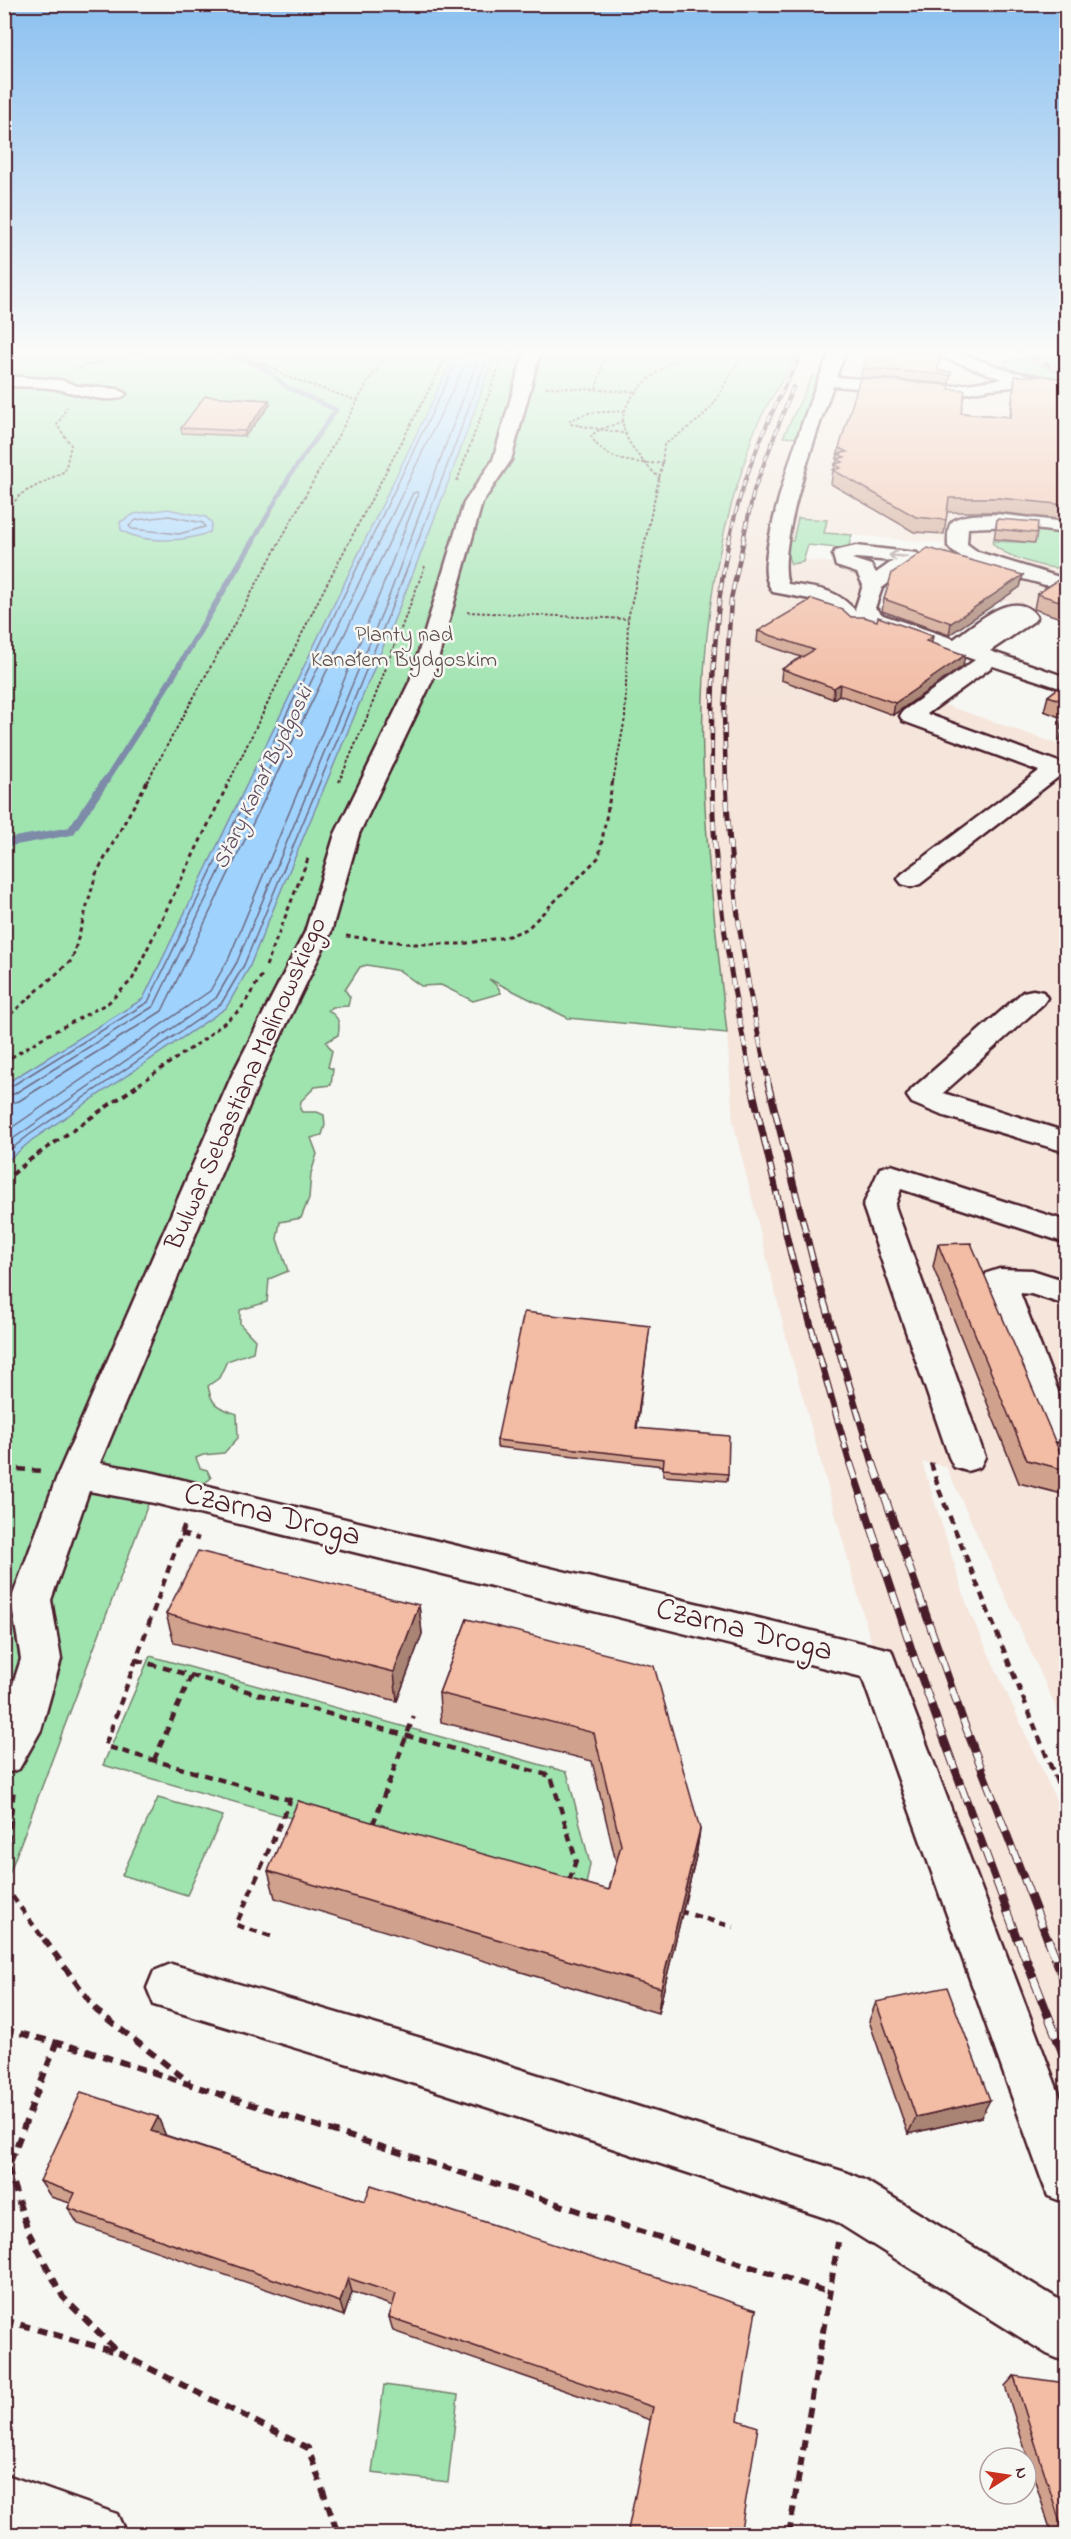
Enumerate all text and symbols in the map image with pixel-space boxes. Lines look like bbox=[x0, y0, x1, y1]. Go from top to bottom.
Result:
one-way arrow bbox=[889, 550, 909, 561]
park label: Planty nad Kanałem Bydgoskim bbox=[311, 620, 497, 678]
water label: Stary Kanał Bydgoski bbox=[206, 679, 323, 875]
street label: Bulwar Sebastiana Malinowskiego bbox=[156, 911, 338, 1258]
street label: Czarna Droga bbox=[179, 1471, 365, 1561]
street label: Czarna Droga bbox=[651, 1586, 837, 1676]
north arrow bbox=[978, 2446, 1038, 2506]
text: N bbox=[1008, 2466, 1034, 2481]

